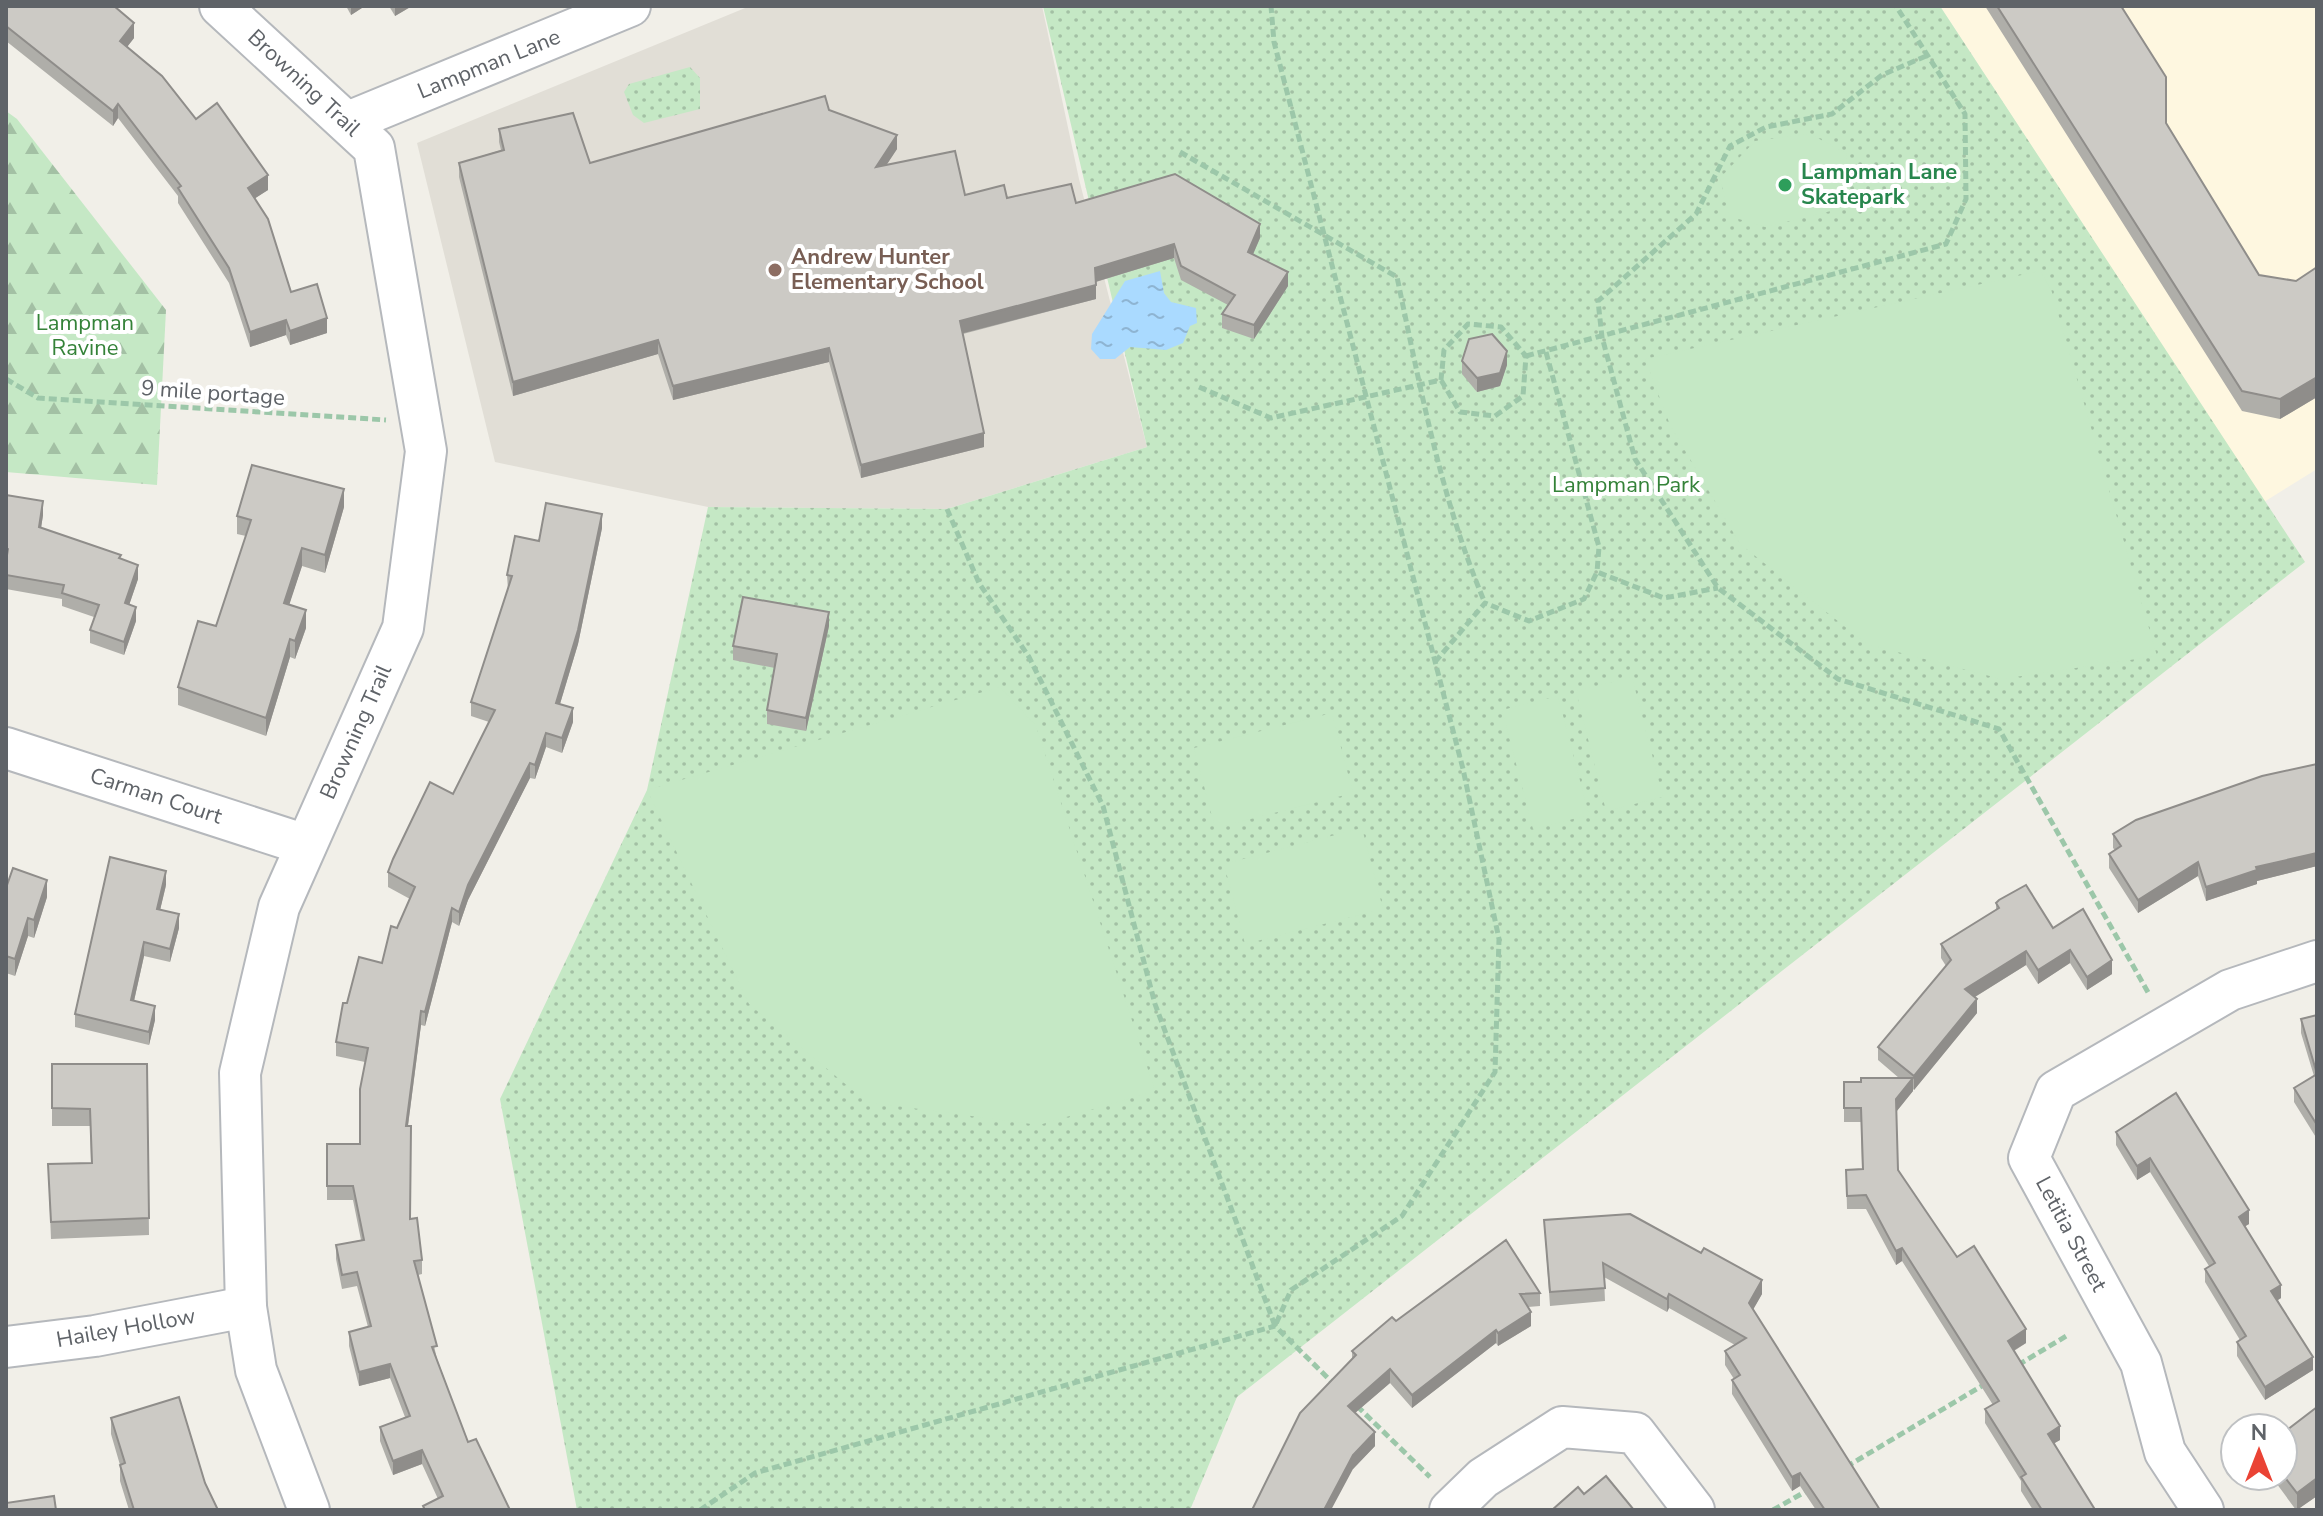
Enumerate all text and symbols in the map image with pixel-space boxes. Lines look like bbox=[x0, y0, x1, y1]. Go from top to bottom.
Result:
street label: Lampman Lane bbox=[413, 22, 565, 106]
street label: Browning Trail bbox=[241, 23, 367, 144]
place label: Lampman Lane Skatepark bbox=[1801, 157, 1957, 212]
marker: Lampman Lane Skatepark bbox=[1776, 176, 1794, 194]
place label: Andrew Hunter Elementary School bbox=[791, 242, 984, 297]
marker: Andrew Hunter Elementary School bbox=[766, 261, 784, 279]
park label: Lampman Ravine bbox=[36, 308, 134, 363]
street label: 9 mile portage bbox=[140, 373, 286, 413]
park label: Lampman Park bbox=[1552, 470, 1701, 500]
street label: Browning Trail bbox=[313, 659, 399, 804]
street label: Carman Court bbox=[86, 761, 226, 832]
street label: Letitia Street bbox=[2028, 1171, 2114, 1297]
street label: Hailey Hollow bbox=[54, 1301, 198, 1355]
north arrow bbox=[2219, 1412, 2299, 1492]
text: N bbox=[2251, 1418, 2267, 1448]

